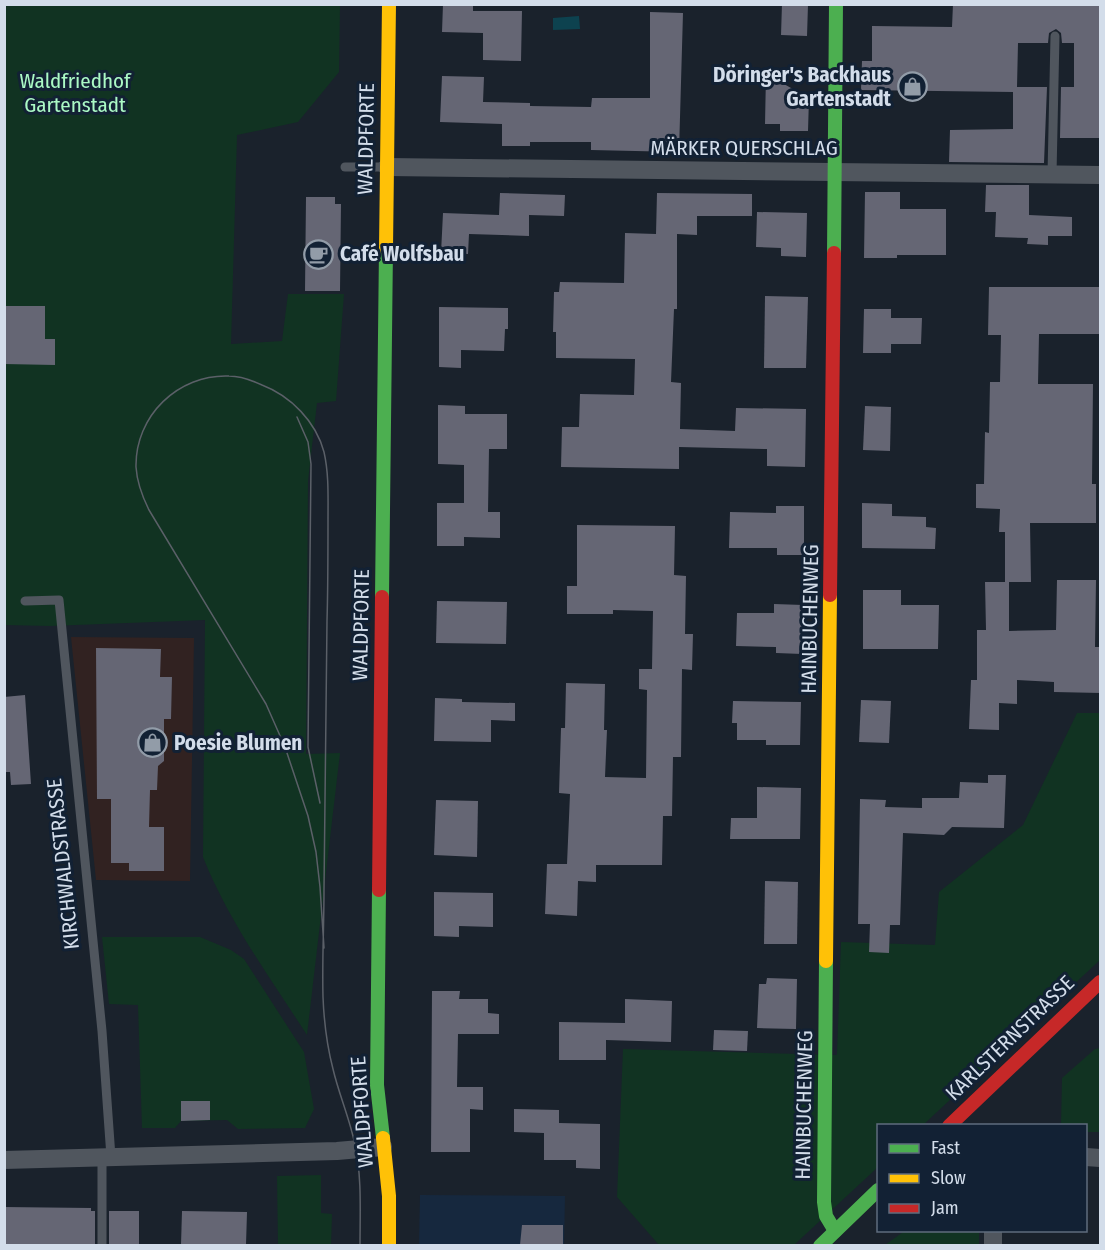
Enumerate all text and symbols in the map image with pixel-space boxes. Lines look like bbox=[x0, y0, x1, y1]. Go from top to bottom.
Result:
place label: Döringer's Backhaus Gartenstadt bbox=[713, 62, 892, 112]
park label: Waldfriedhof Gartenstadt bbox=[19, 68, 132, 118]
shop icon: Döringer's Backhaus Gartenstadt bbox=[896, 71, 928, 103]
street label: WALDPFORTE bbox=[352, 83, 380, 195]
street label: MÄRKER QUERSCHLAG bbox=[650, 135, 838, 161]
cafe icon: Café Wolfsbau bbox=[303, 238, 335, 270]
place label: Café Wolfsbau bbox=[340, 241, 465, 267]
street label: HAINBUCHENWEG bbox=[796, 544, 824, 694]
street label: WALDPFORTE bbox=[347, 569, 375, 681]
shop icon: Poesie Blumen bbox=[137, 727, 169, 759]
place label: Poesie Blumen bbox=[174, 730, 302, 756]
street label: KIRCHWALDSTRASSE bbox=[41, 777, 85, 951]
street label: KARLSTERNSTRASSE bbox=[940, 970, 1080, 1106]
street label: HAINBUCHENWEG bbox=[790, 1030, 818, 1180]
street label: WALDPFORTE bbox=[345, 1055, 379, 1169]
legend bbox=[877, 1124, 1087, 1232]
text: Fast bbox=[931, 1137, 960, 1159]
text: Slow bbox=[931, 1167, 966, 1189]
text: Jam bbox=[931, 1197, 959, 1219]

